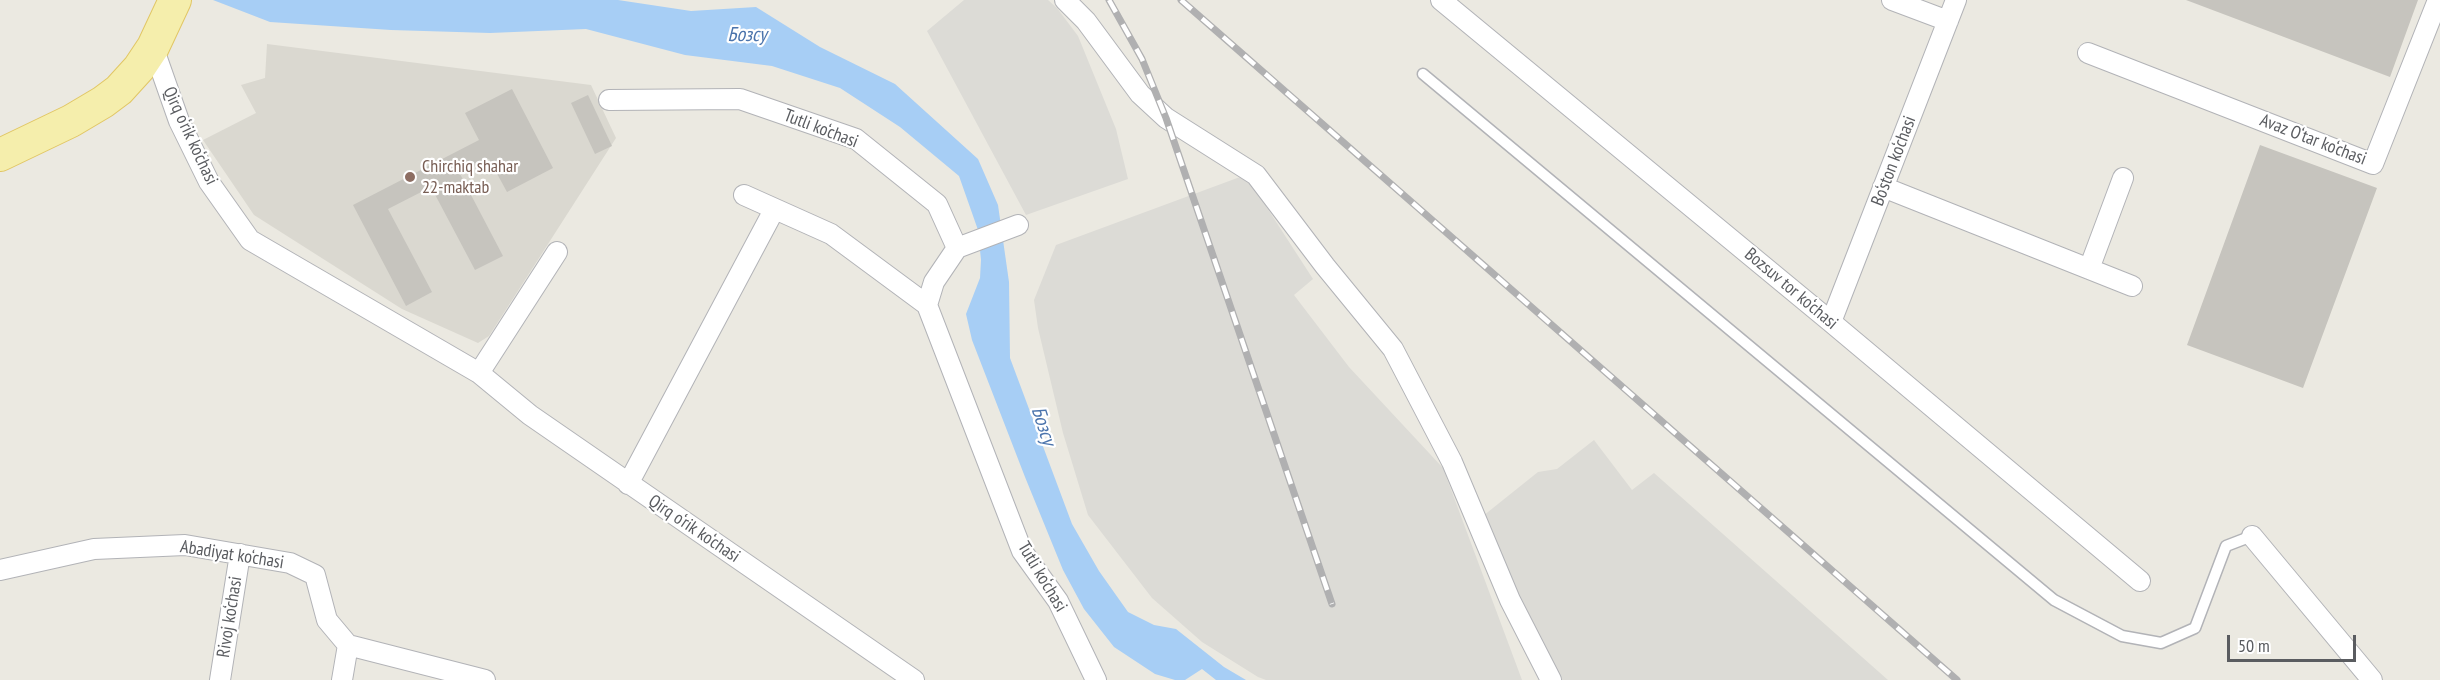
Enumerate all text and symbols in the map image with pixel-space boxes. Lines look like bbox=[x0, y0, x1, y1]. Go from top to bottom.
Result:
water label: Бозсу bbox=[728, 23, 766, 47]
street label: Qirq o‘rik ko‘chasi bbox=[158, 84, 222, 188]
street label: Tutli ko‘chasi bbox=[781, 105, 861, 153]
street label: Avaz O‘tar ko‘chasi bbox=[2257, 110, 2369, 170]
street label: Bo‘ston ko‘chasi bbox=[1867, 113, 1921, 209]
place label: Chirchiq shahar 22-maktab bbox=[422, 156, 518, 198]
marker: Chirchiq shahar 22-maktab bbox=[403, 170, 417, 184]
street label: Bozsuv tor ko‘chasi bbox=[1740, 244, 1842, 334]
water label: Бозсу bbox=[1026, 404, 1060, 448]
street label: Qirq o‘rik ko‘chasi bbox=[644, 491, 744, 567]
street label: Abadiyat ko‘chasi bbox=[179, 536, 285, 574]
street label: Tutli ko‘chasi bbox=[1013, 538, 1071, 616]
street label: Rivoj ko‘chasi bbox=[213, 575, 247, 659]
scale bar bbox=[2230, 623, 2359, 661]
text: 50 m bbox=[2238, 634, 2270, 657]

